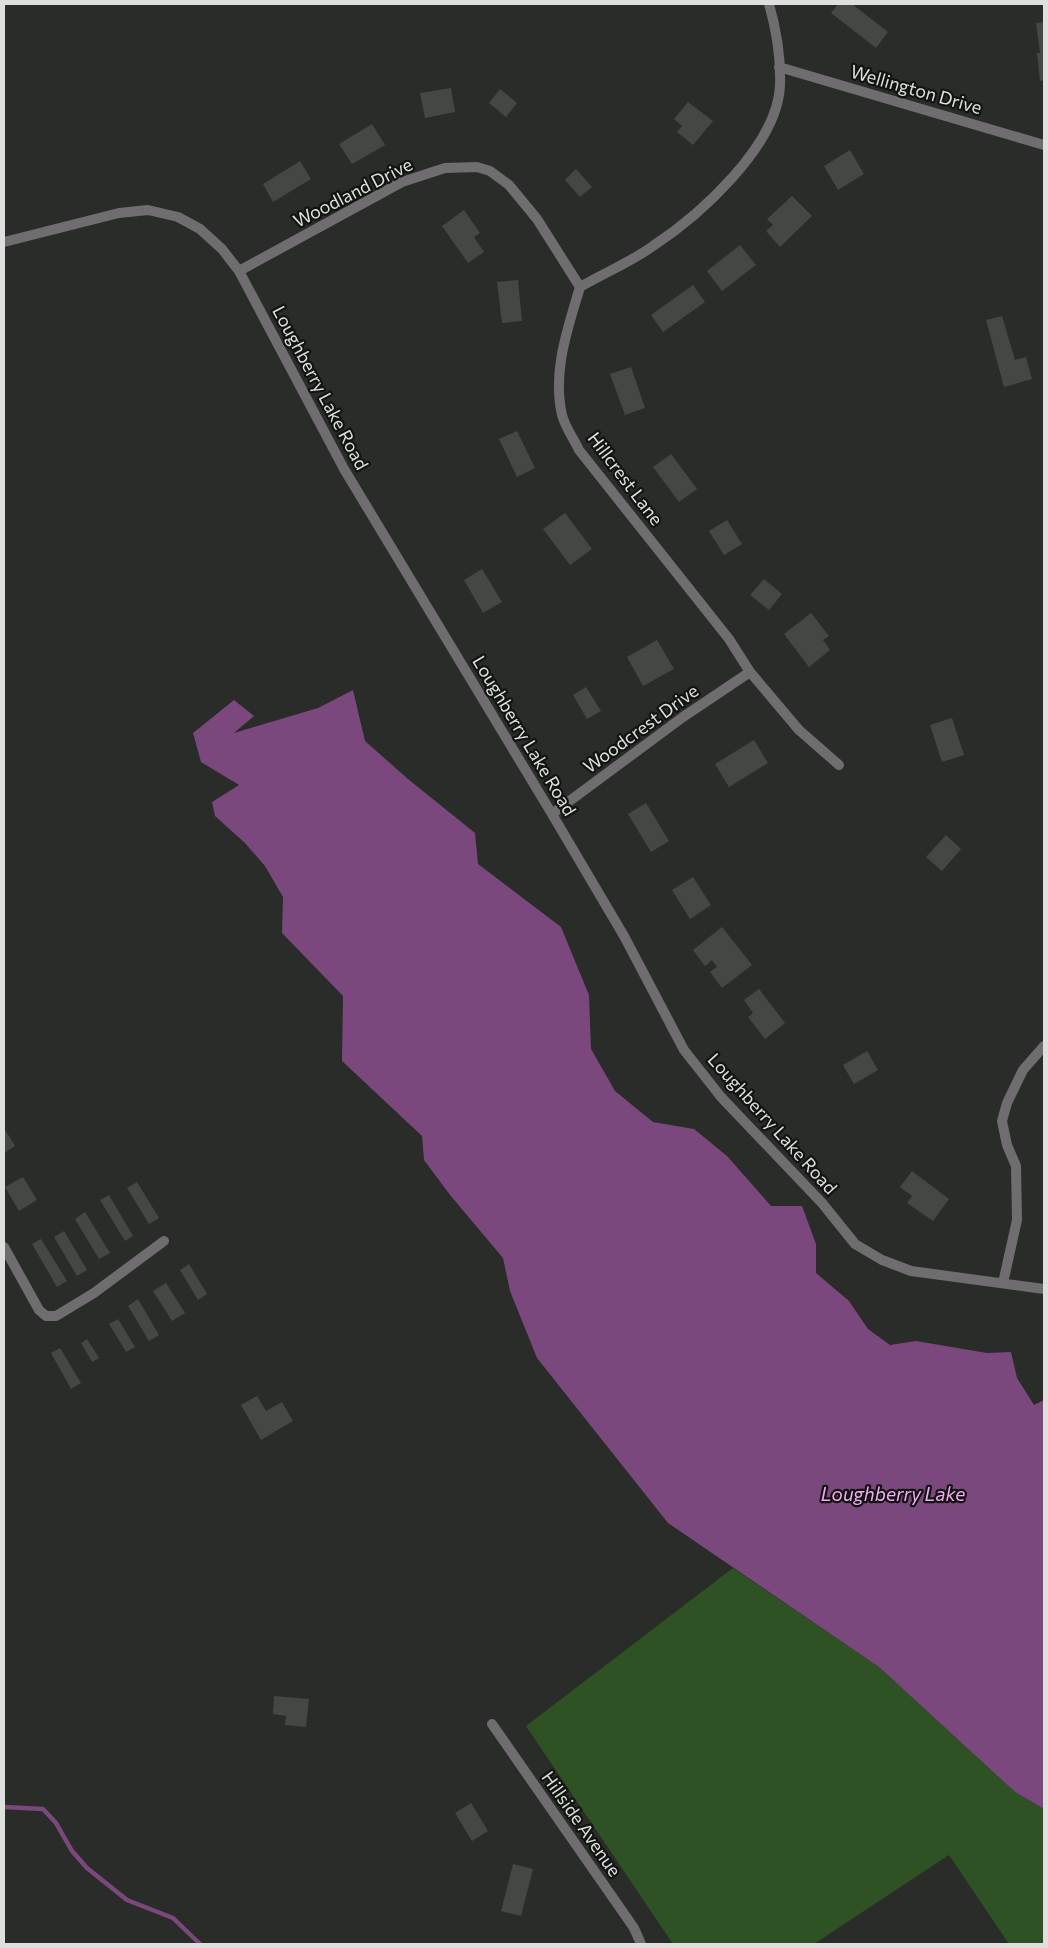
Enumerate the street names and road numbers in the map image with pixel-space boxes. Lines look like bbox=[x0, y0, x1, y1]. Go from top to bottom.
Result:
street label: Wellington Drive bbox=[848, 60, 985, 118]
street label: Woodland Drive bbox=[289, 153, 416, 232]
street label: Loughberry Lake Road bbox=[268, 302, 373, 473]
street label: Hillcrest Lane bbox=[584, 427, 668, 529]
street label: Loughberry Lake Road bbox=[468, 652, 581, 819]
street label: Woodcrest Drive bbox=[579, 679, 702, 777]
street label: Loughberry Lake Road bbox=[704, 1048, 842, 1199]
street label: Hillside Avenue bbox=[537, 1767, 626, 1880]

